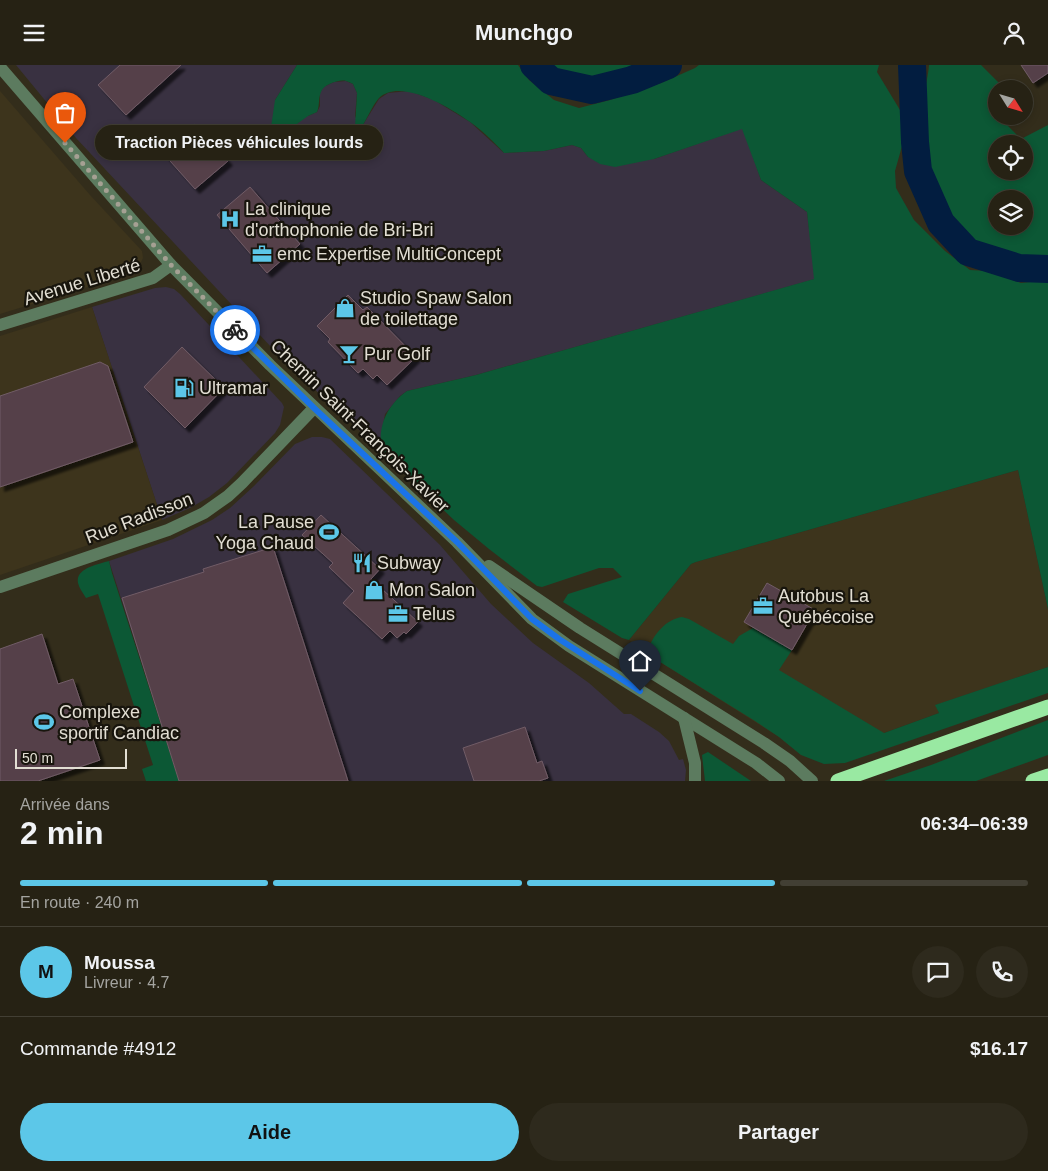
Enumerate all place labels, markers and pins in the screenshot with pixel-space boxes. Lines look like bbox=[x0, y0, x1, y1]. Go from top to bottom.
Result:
pin bbox=[44, 92, 86, 143]
callout: Traction Pièces véhicules lourds bbox=[95, 125, 382, 161]
place label: La clinique d'orthophonie de Bri-Bri bbox=[245, 199, 434, 240]
hospital icon: La clinique d'orthophonie de Bri-Bri bbox=[219, 208, 241, 230]
office icon: emc Expertise MultiConcept bbox=[251, 243, 273, 265]
place label: emc Expertise MultiConcept bbox=[277, 244, 501, 264]
place label: Studio Spaw Salon de toilettage bbox=[360, 288, 512, 329]
shop icon: Studio Spaw Salon de toilettage bbox=[334, 297, 356, 319]
bar icon: Pur Golf bbox=[338, 343, 360, 365]
place label: Pur Golf bbox=[364, 344, 431, 364]
fuel station icon: Ultramar bbox=[173, 377, 195, 399]
place label: Ultramar bbox=[199, 378, 268, 398]
place label: La Pause Yoga Chaud bbox=[216, 512, 314, 553]
sports icon: La Pause Yoga Chaud bbox=[318, 521, 340, 543]
restaurant icon: Subway bbox=[351, 552, 373, 574]
place label: Subway bbox=[377, 553, 441, 573]
shop icon: Mon Salon bbox=[363, 579, 385, 601]
place label: Mon Salon bbox=[389, 580, 475, 600]
place label: Autobus La Québécoise bbox=[778, 586, 874, 627]
office icon: Autobus La Québécoise bbox=[752, 595, 774, 617]
office icon: Telus bbox=[387, 603, 409, 625]
place label: Telus bbox=[413, 604, 455, 624]
pin bbox=[619, 640, 661, 691]
place label: Complexe sportif Candiac bbox=[59, 702, 179, 743]
sports icon: Complexe sportif Candiac bbox=[33, 711, 55, 733]

